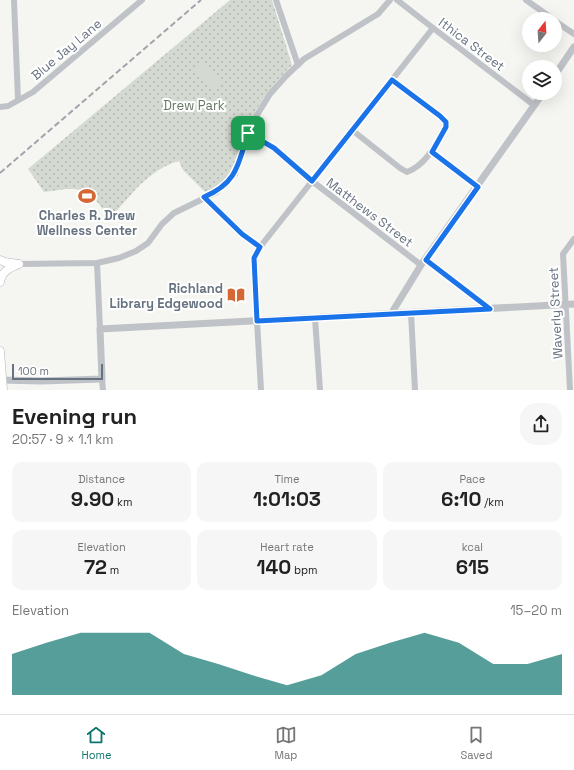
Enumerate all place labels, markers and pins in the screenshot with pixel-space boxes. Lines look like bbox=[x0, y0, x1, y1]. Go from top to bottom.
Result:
pin bbox=[231, 116, 265, 150]
sports icon: Charles R. Drew Wellness Center bbox=[77, 186, 97, 206]
place label: Charles R. Drew Wellness Center bbox=[37, 207, 137, 239]
place label: Richland Library Edgewood bbox=[110, 280, 223, 312]
library icon: Richland Library Edgewood bbox=[226, 285, 246, 305]

